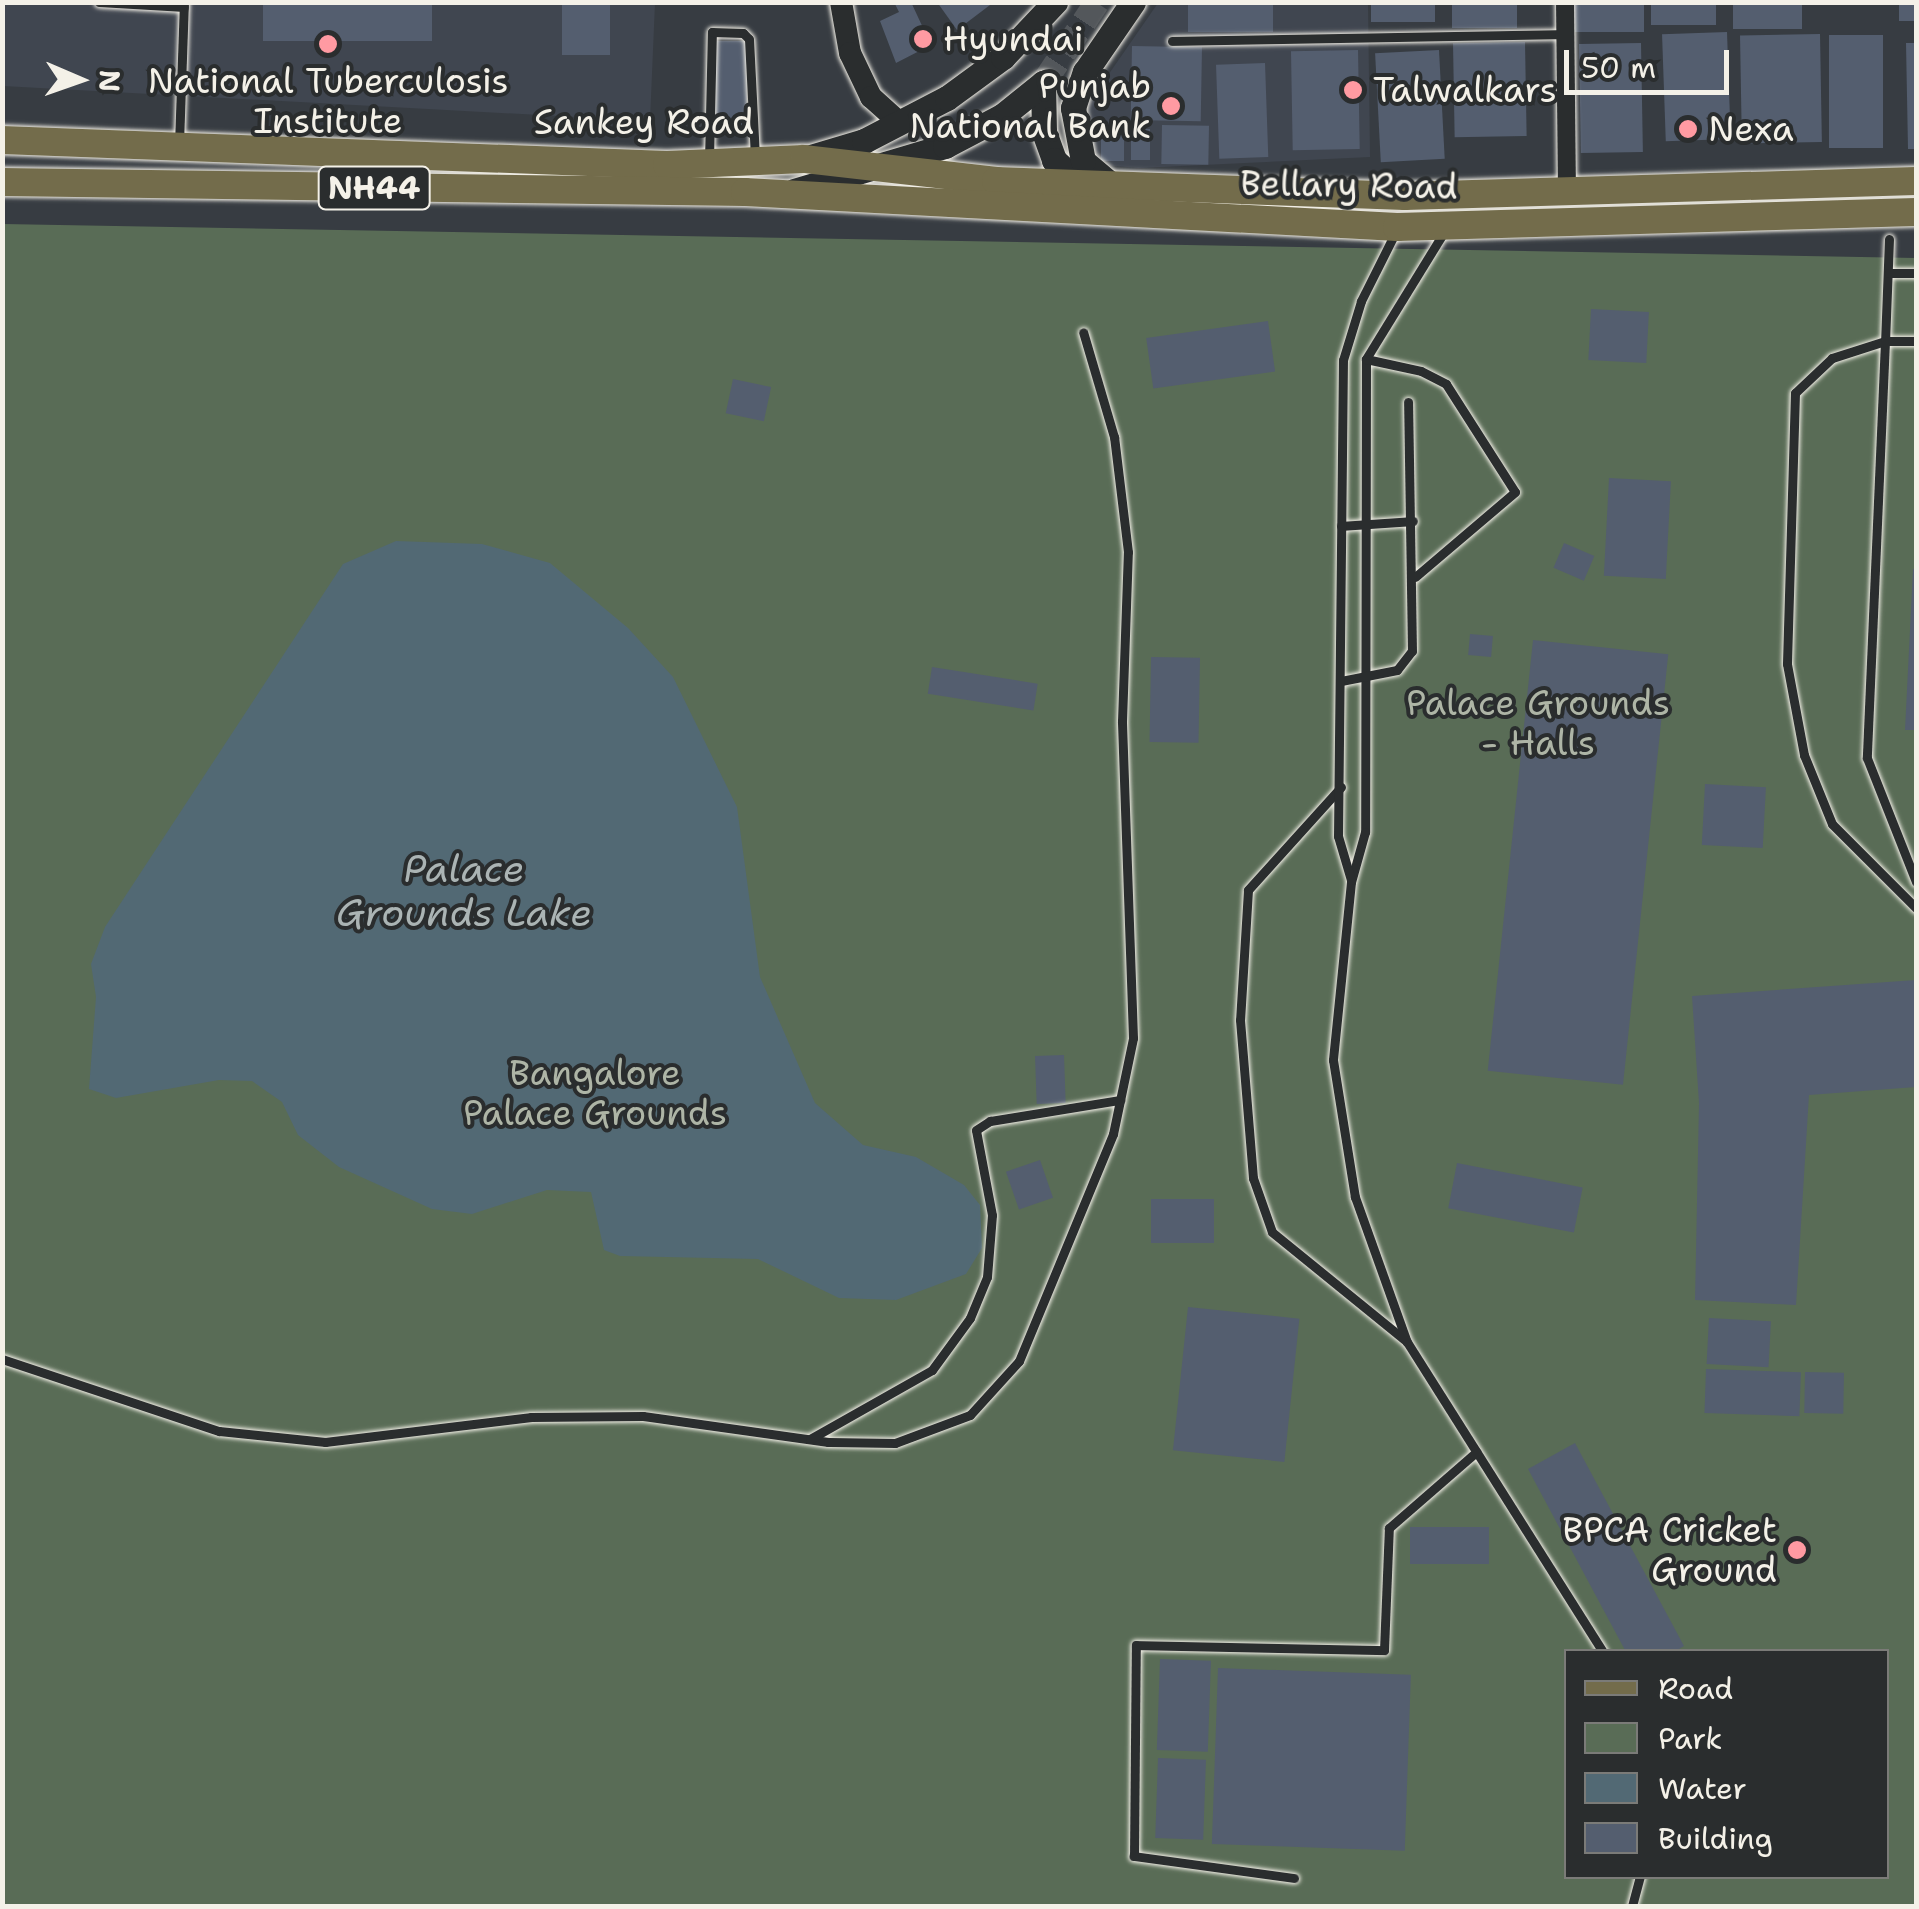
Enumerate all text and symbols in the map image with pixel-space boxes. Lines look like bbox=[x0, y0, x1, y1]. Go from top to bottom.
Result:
place label: Hyundai bbox=[943, 18, 1084, 60]
marker: Hyundai bbox=[912, 28, 934, 50]
north arrow bbox=[30, 30, 130, 130]
scale bar bbox=[1569, 30, 1734, 92]
marker: National Tuberculosis Institute bbox=[317, 33, 339, 55]
text: 50 m bbox=[1581, 47, 1656, 88]
place label: National Tuberculosis Institute bbox=[147, 60, 509, 142]
place label: Punjab National Bank bbox=[909, 65, 1151, 147]
text: N bbox=[91, 69, 129, 93]
place label: Talwalkars bbox=[1373, 69, 1557, 111]
marker: Talwalkars bbox=[1342, 79, 1364, 101]
marker: Punjab National Bank bbox=[1160, 95, 1182, 117]
street label: Sankey Road bbox=[534, 101, 754, 143]
place label: Nexa bbox=[1708, 108, 1794, 150]
marker: Nexa bbox=[1677, 118, 1699, 140]
road number: NH44 bbox=[316, 161, 432, 215]
street label: Bellary Road bbox=[1240, 162, 1458, 208]
park label: Palace Grounds - Halls bbox=[1406, 682, 1670, 764]
water label: Palace Grounds Lake bbox=[336, 846, 592, 936]
park label: Bangalore Palace Grounds bbox=[463, 1052, 727, 1134]
place label: BPCA Cricket Ground bbox=[1562, 1509, 1777, 1591]
marker: BPCA Cricket Ground bbox=[1786, 1539, 1808, 1561]
legend bbox=[1564, 1649, 1889, 1879]
text: Road bbox=[1658, 1668, 1733, 1709]
text: Park bbox=[1658, 1718, 1722, 1759]
text: Water bbox=[1658, 1768, 1747, 1809]
text: Building bbox=[1658, 1818, 1773, 1859]

